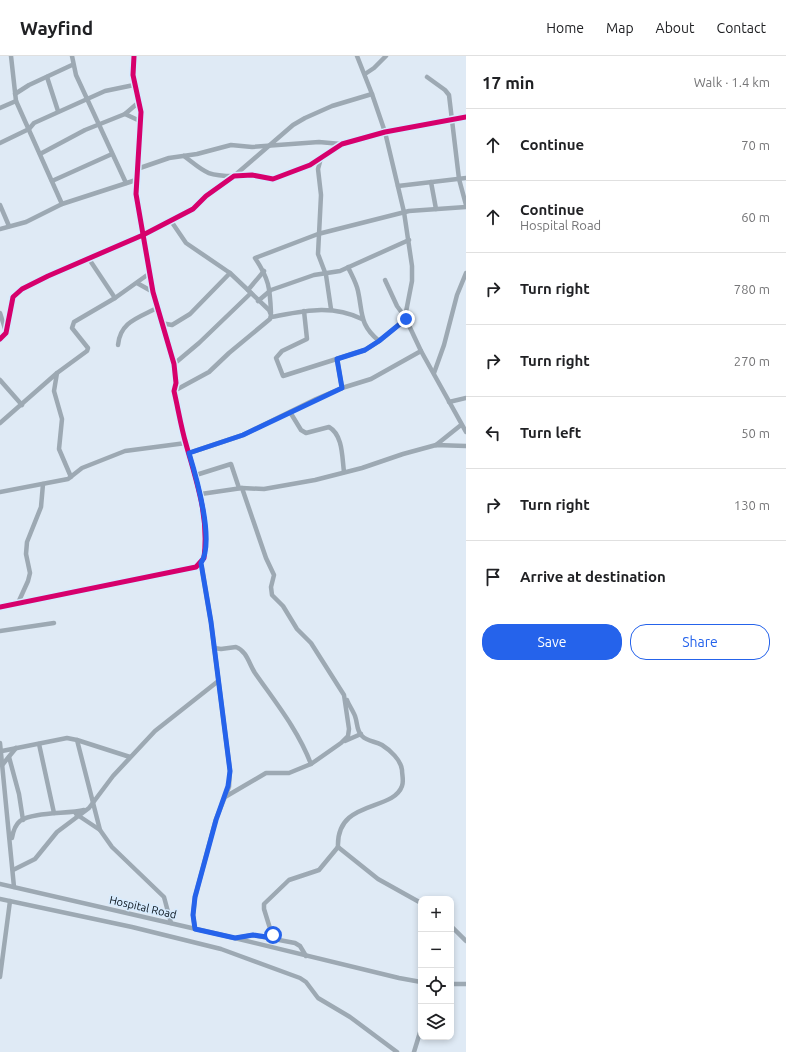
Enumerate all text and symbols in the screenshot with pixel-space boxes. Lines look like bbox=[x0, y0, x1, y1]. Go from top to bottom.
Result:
text: Wayfind bbox=[20, 17, 93, 39]
text: Home bbox=[546, 20, 584, 36]
text: Map bbox=[606, 20, 634, 36]
text: About bbox=[656, 20, 695, 36]
text: Contact bbox=[717, 20, 766, 36]
text: 17 min bbox=[482, 73, 535, 92]
text: Walk · 1.4 km bbox=[694, 75, 770, 89]
icon: ahead bbox=[482, 134, 504, 156]
text: Continue bbox=[520, 136, 584, 153]
text: 70 m bbox=[741, 138, 770, 152]
text: Continue bbox=[520, 201, 584, 218]
icon: ahead bbox=[482, 206, 504, 228]
text: 60 m bbox=[741, 210, 770, 224]
text: Hospital Road bbox=[520, 218, 601, 232]
icon: right bbox=[482, 278, 504, 300]
text: Turn right bbox=[520, 280, 590, 297]
text: 780 m bbox=[734, 282, 770, 296]
route end bbox=[397, 310, 415, 328]
icon: right bbox=[482, 350, 504, 372]
text: Turn right bbox=[520, 352, 590, 369]
text: 270 m bbox=[734, 354, 770, 368]
icon: left bbox=[482, 422, 504, 444]
text: Turn left bbox=[520, 424, 581, 441]
text: 50 m bbox=[741, 426, 770, 440]
icon: right bbox=[482, 494, 504, 516]
text: Turn right bbox=[520, 496, 590, 513]
text: 130 m bbox=[734, 498, 770, 512]
icon: arrive bbox=[482, 566, 504, 588]
text: Arrive at destination bbox=[520, 568, 666, 585]
button: Save bbox=[482, 624, 622, 660]
button: Share bbox=[630, 624, 770, 660]
street label: Hospital Road bbox=[108, 893, 178, 921]
map controls bbox=[418, 896, 454, 1040]
button: + bbox=[418, 896, 454, 932]
route start bbox=[264, 926, 282, 944]
button: − bbox=[418, 932, 454, 968]
button: locate bbox=[418, 968, 454, 1004]
button: layers bbox=[418, 1004, 454, 1040]

